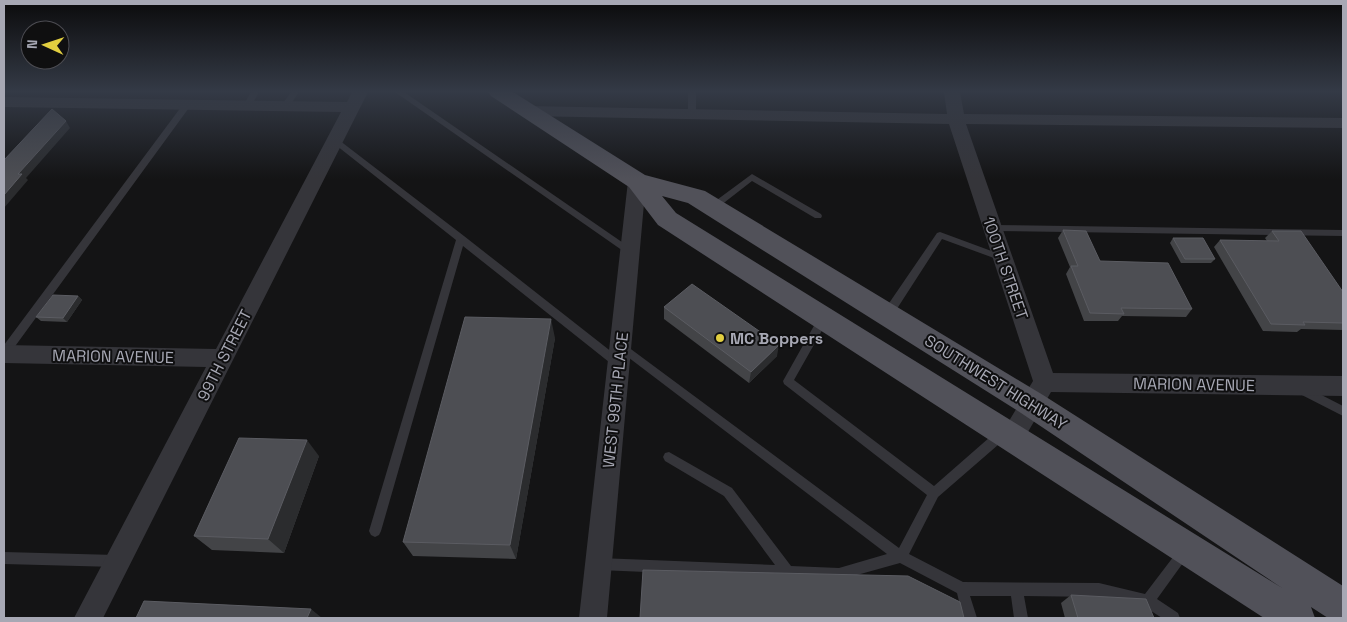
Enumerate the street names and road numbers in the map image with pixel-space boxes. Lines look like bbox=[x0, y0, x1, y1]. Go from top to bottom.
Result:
street label: 100TH STREET bbox=[978, 214, 1033, 322]
street label: 99TH STREET bbox=[192, 306, 256, 404]
street label: SOUTHWEST HIGHWAY bbox=[921, 330, 1071, 435]
street label: WEST 99TH PLACE bbox=[598, 331, 633, 469]
street label: MARION AVENUE bbox=[52, 345, 174, 368]
street label: MARION AVENUE bbox=[1133, 373, 1255, 396]

